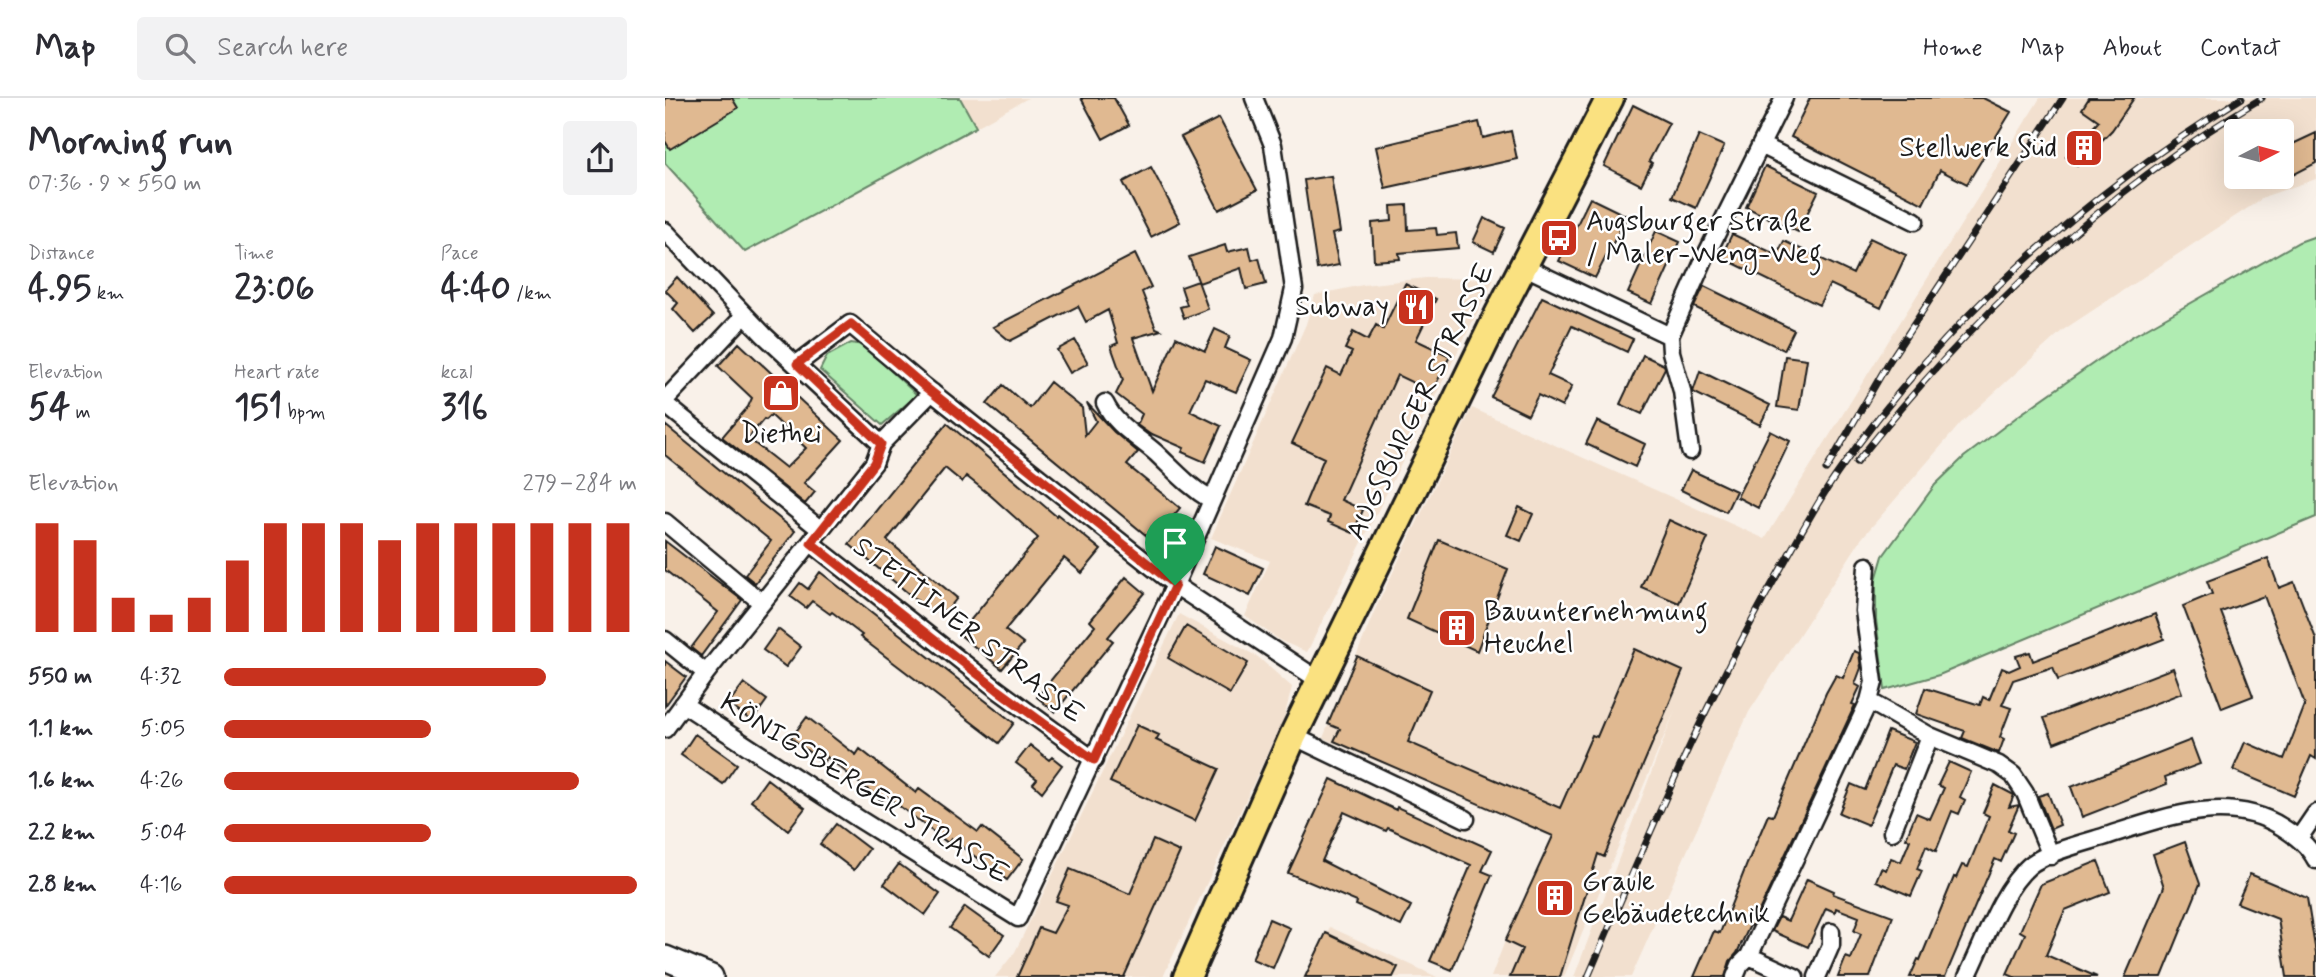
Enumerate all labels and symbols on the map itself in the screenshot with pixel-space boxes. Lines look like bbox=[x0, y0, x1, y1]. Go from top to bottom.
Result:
north arrow bbox=[2224, 119, 2294, 189]
building icon: Stellwerk Süd bbox=[2063, 127, 2105, 169]
place label: Stellwerk Süd bbox=[1899, 130, 2057, 167]
place label: Augsburger Straße / Maler-Weng-Weg bbox=[1586, 204, 1822, 276]
bus stop icon: Augsburger Straße / Maler-Weng-Weg bbox=[1538, 217, 1580, 259]
street label: AUGSBURGER STRASSE bbox=[1338, 257, 1504, 547]
restaurant icon: Subway bbox=[1395, 286, 1437, 328]
place label: Subway bbox=[1295, 289, 1389, 326]
shop icon: Diethei bbox=[760, 372, 802, 414]
place label: Diethei bbox=[740, 416, 822, 453]
pin bbox=[1145, 513, 1205, 585]
street label: STETTINER STRASSE bbox=[845, 529, 1091, 733]
place label: Bauunternehmung Heuchel bbox=[1484, 594, 1708, 663]
building icon: Bauunternehmung Heuchel bbox=[1436, 607, 1478, 649]
street label: KÖNIGSBERGER STRASSE bbox=[712, 685, 1016, 893]
place label: Graule Gebäudetechnik bbox=[1582, 864, 1770, 933]
building icon: Graule Gebäudetechnik bbox=[1534, 877, 1576, 919]

